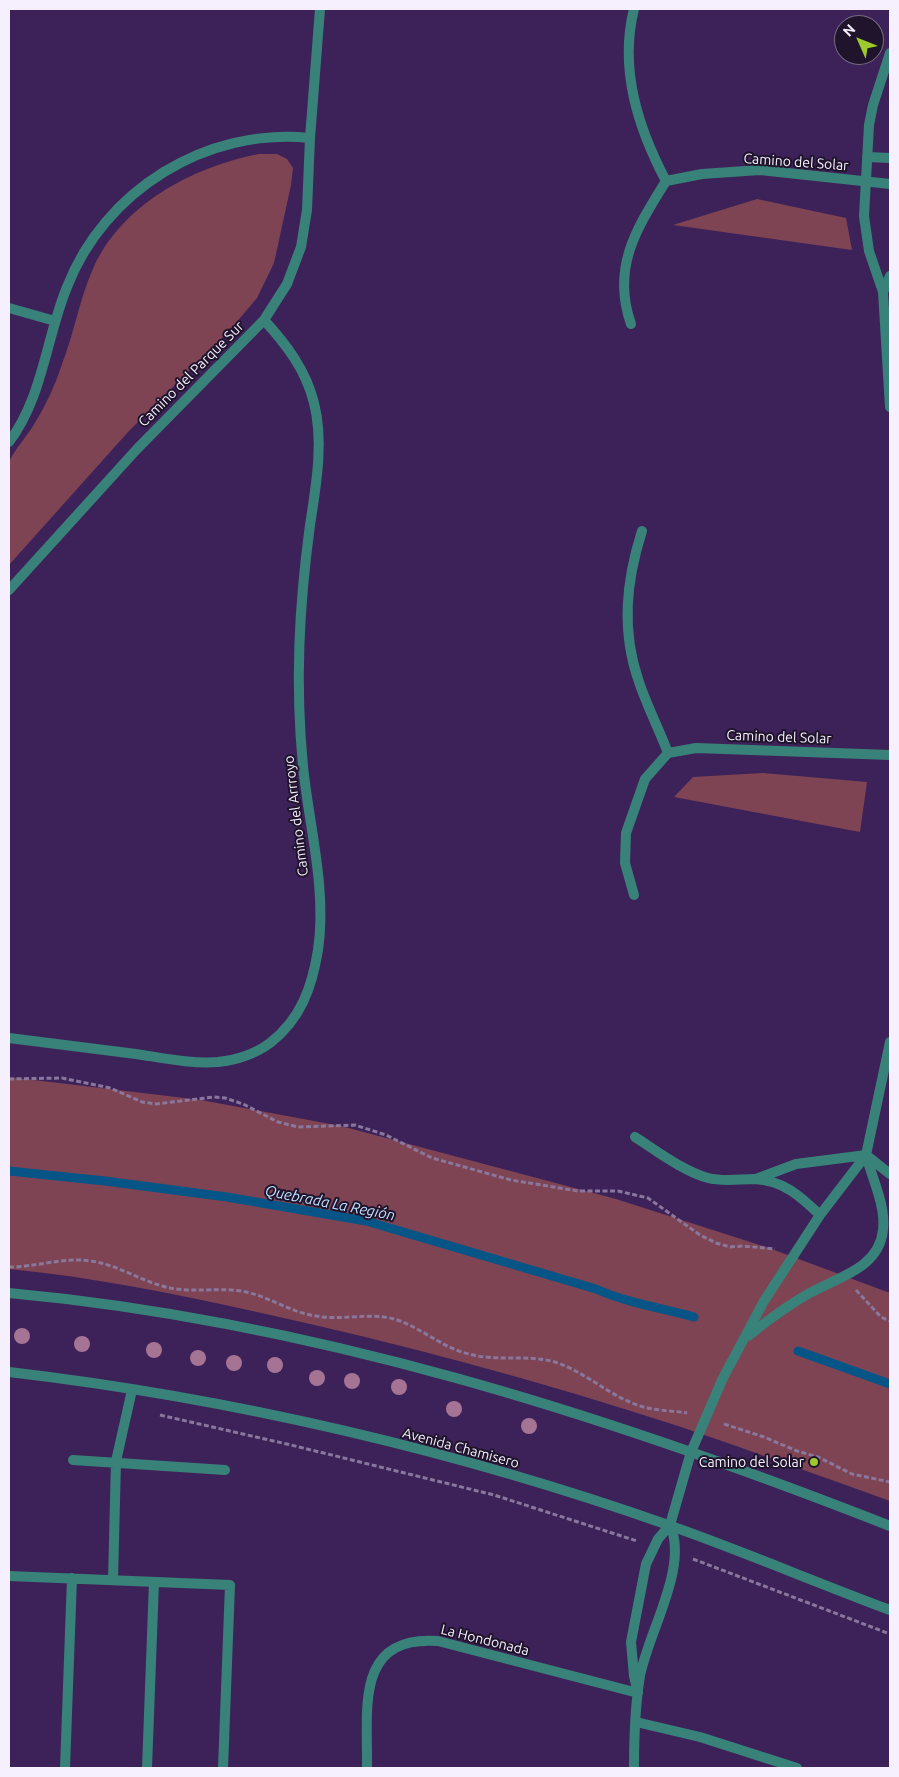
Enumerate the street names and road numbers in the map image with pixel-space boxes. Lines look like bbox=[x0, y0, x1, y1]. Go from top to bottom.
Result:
street label: Camino del Solar bbox=[743, 150, 849, 174]
street label: Camino del Parque Sur bbox=[135, 318, 247, 430]
street label: Camino del Solar bbox=[726, 727, 832, 747]
street label: Camino del Arrroyo bbox=[280, 755, 312, 877]
street label: Avenida Chamisero bbox=[401, 1424, 521, 1472]
street label: La Hondonada bbox=[439, 1621, 531, 1659]

